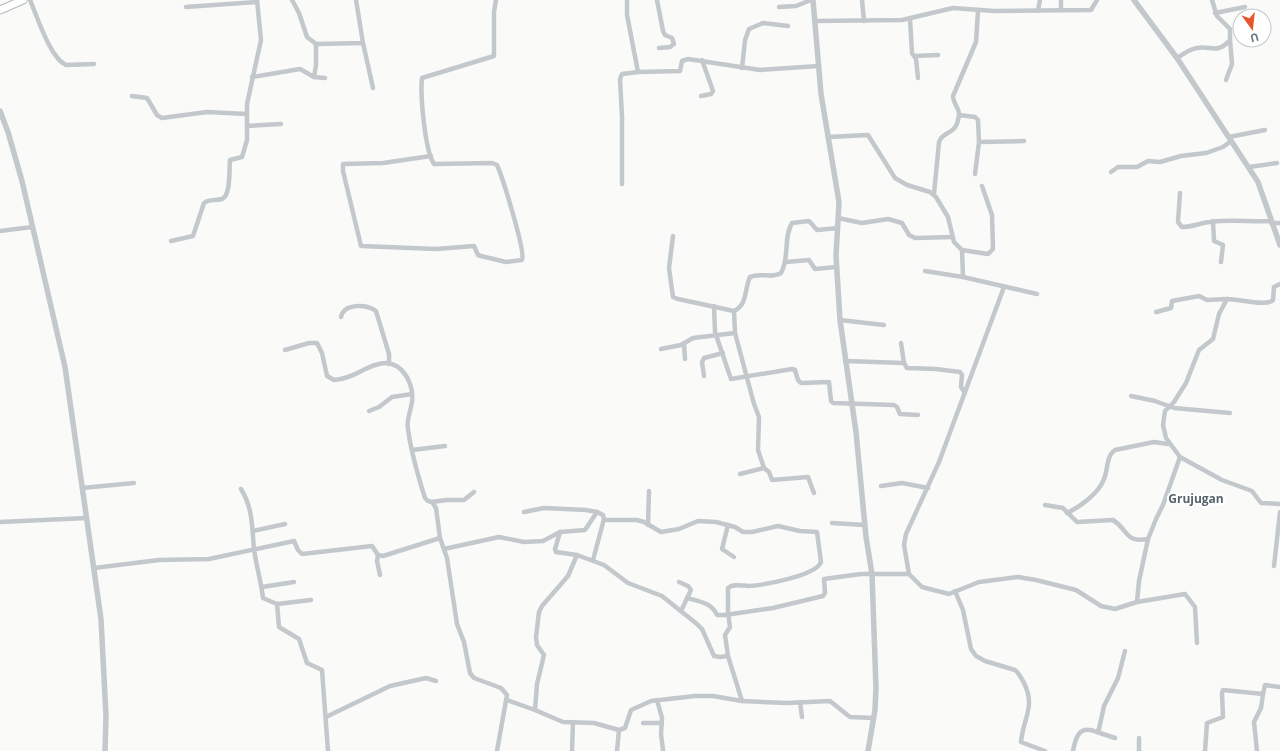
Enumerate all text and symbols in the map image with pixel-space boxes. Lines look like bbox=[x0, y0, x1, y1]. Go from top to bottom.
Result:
north arrow bbox=[1232, 8, 1272, 48]
text: U bbox=[1249, 30, 1261, 46]
district label: Grujugan bbox=[1168, 490, 1224, 507]

